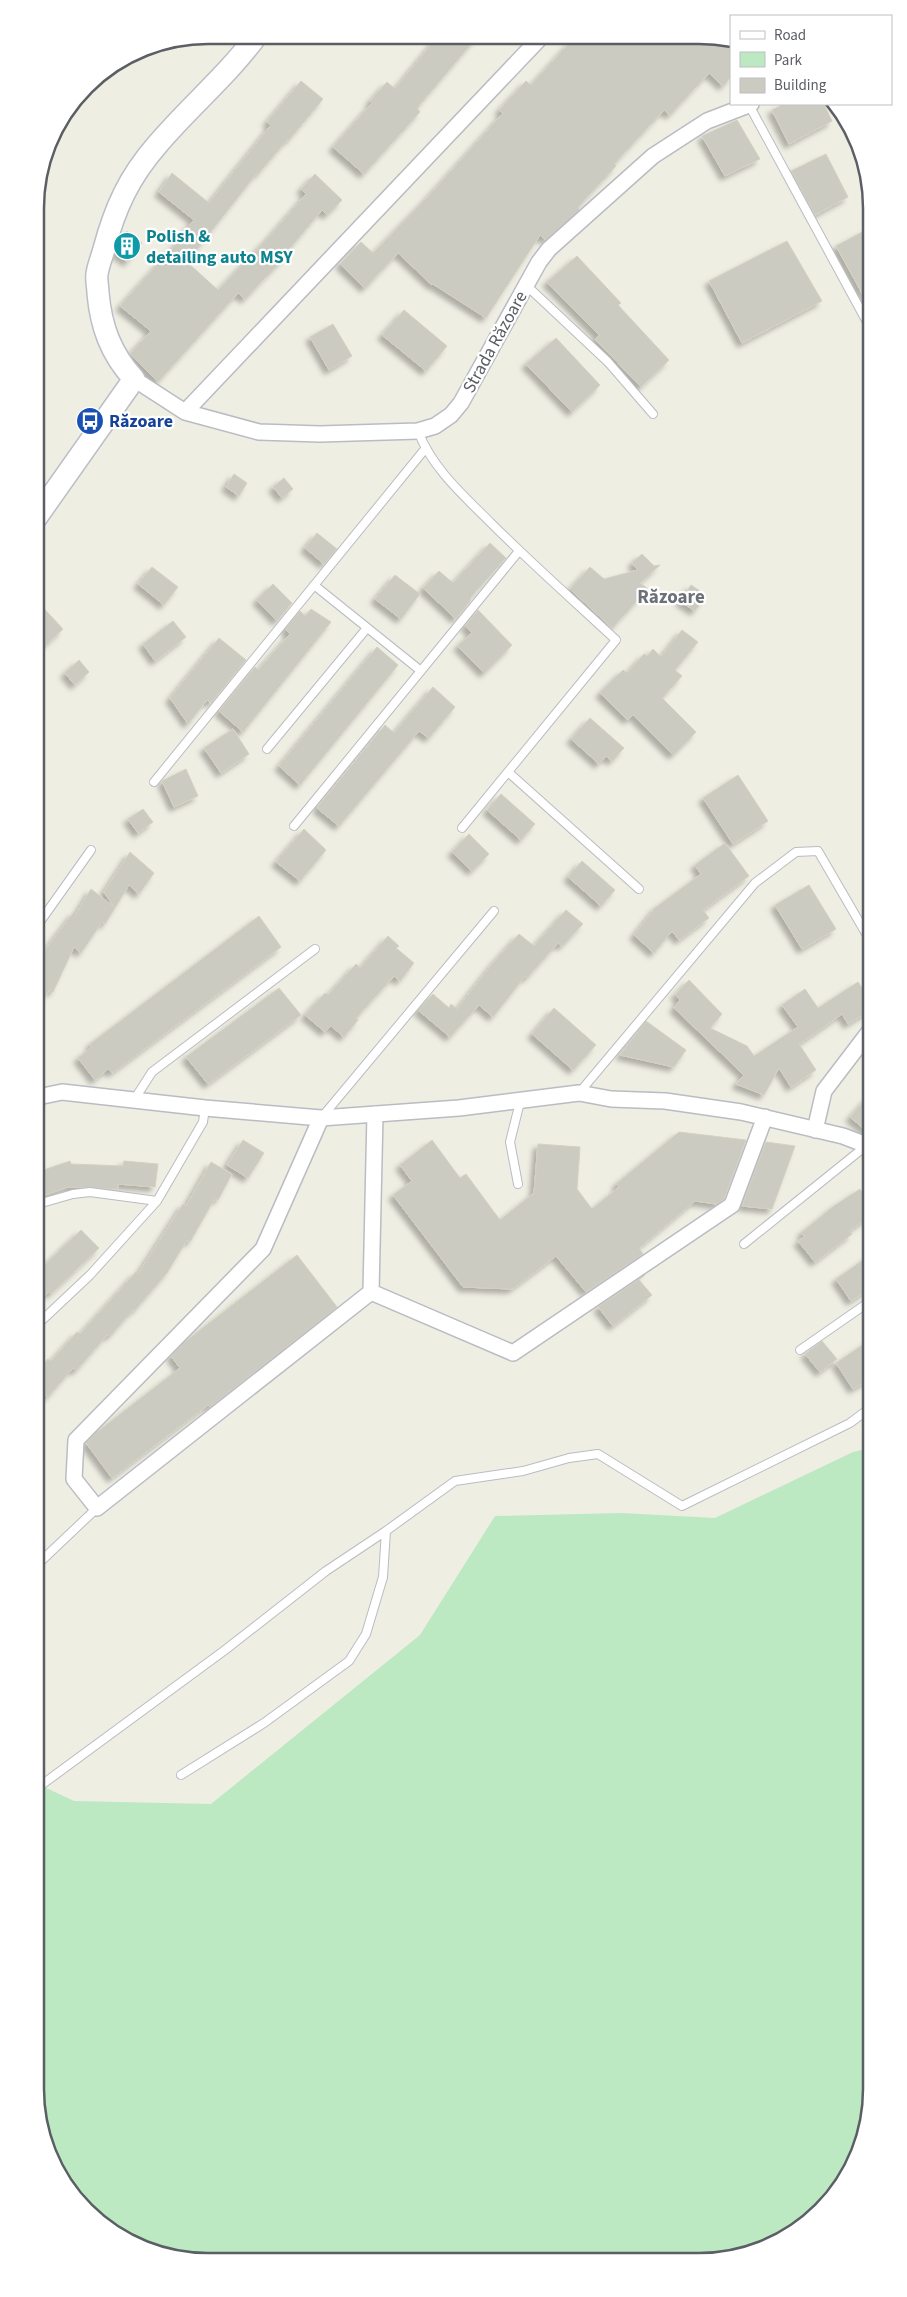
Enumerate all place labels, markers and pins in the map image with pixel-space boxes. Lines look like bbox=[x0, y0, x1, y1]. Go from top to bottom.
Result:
place label: Polish & detailing auto MSY bbox=[146, 224, 293, 270]
building icon: Polish & detailing auto MSY bbox=[112, 231, 142, 261]
bus stop icon: Răzoare bbox=[75, 406, 105, 436]
place label: Răzoare bbox=[109, 409, 173, 434]

